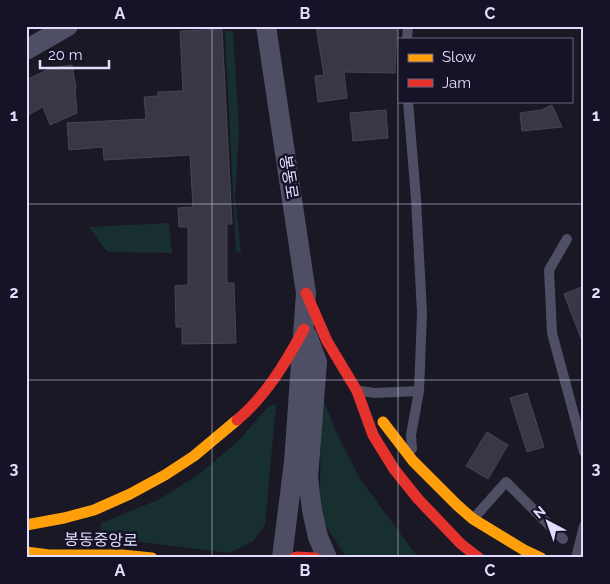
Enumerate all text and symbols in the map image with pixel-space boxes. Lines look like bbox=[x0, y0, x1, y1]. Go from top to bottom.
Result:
text: A bbox=[115, 4, 126, 23]
text: B bbox=[300, 4, 311, 23]
text: C bbox=[485, 4, 496, 23]
scale bar bbox=[40, 38, 109, 70]
legend bbox=[398, 38, 572, 102]
text: 20 m bbox=[48, 46, 83, 64]
text: Slow bbox=[442, 48, 476, 66]
text: Jam bbox=[442, 74, 471, 92]
text: 1 bbox=[10, 106, 18, 125]
text: 1 bbox=[592, 106, 600, 125]
street label: 봉동로 bbox=[276, 154, 302, 201]
text: 2 bbox=[9, 283, 19, 302]
text: 2 bbox=[591, 283, 601, 302]
text: 3 bbox=[10, 459, 19, 478]
text: 3 bbox=[592, 459, 601, 478]
north arrow bbox=[522, 496, 572, 546]
text: N bbox=[530, 503, 549, 522]
street label: 봉동중앙로 bbox=[64, 530, 138, 550]
text: A bbox=[115, 561, 126, 580]
text: B bbox=[300, 561, 311, 580]
text: C bbox=[485, 561, 496, 580]

